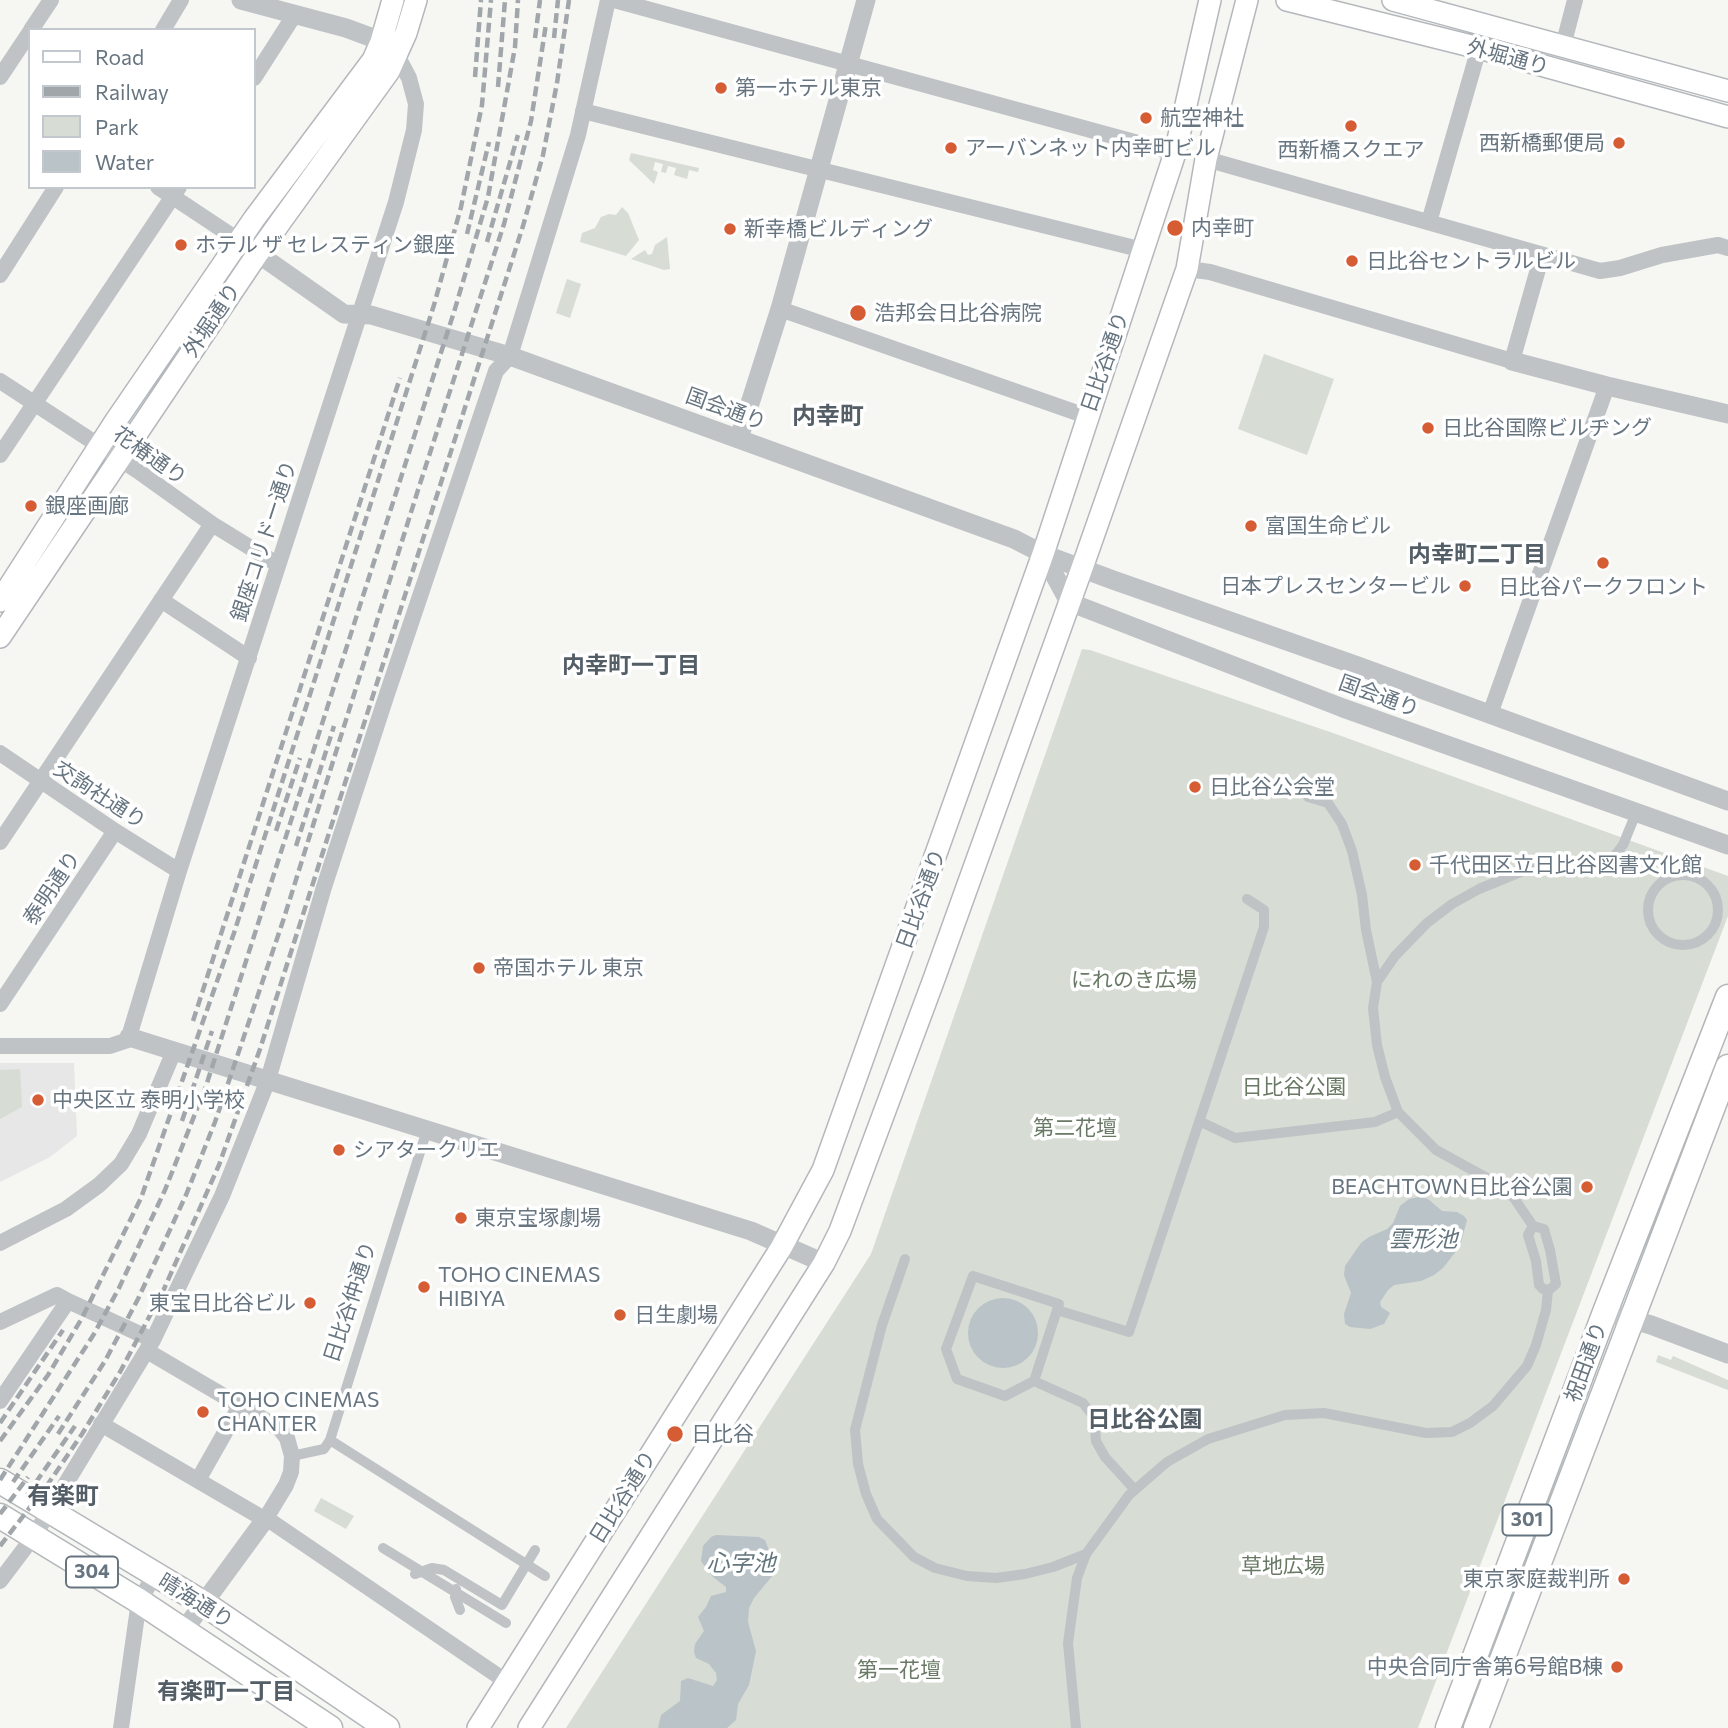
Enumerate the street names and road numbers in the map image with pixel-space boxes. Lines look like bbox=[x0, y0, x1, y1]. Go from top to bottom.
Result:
street label: 外堀通り bbox=[1464, 34, 1552, 80]
street label: 外堀通り bbox=[178, 278, 246, 362]
street label: 日比谷通り bbox=[1076, 308, 1134, 416]
street label: 国会通り bbox=[682, 383, 770, 435]
street label: 花椿通り bbox=[108, 422, 192, 490]
street label: 銀座コリドー通り bbox=[226, 457, 302, 625]
street label: 国会通り bbox=[1335, 670, 1423, 722]
street label: 交詢社通り bbox=[49, 756, 151, 834]
street label: 日比谷通り bbox=[891, 845, 951, 953]
street label: 泰明通り bbox=[18, 846, 86, 930]
street label: 日比谷仲通り bbox=[319, 1238, 381, 1366]
street label: 祝田通り bbox=[1560, 1318, 1612, 1406]
street label: 日比谷通り bbox=[584, 1446, 662, 1548]
road number: 301 bbox=[1502, 1504, 1552, 1536]
road number: 304 bbox=[66, 1556, 118, 1588]
street label: 晴海通り bbox=[154, 1568, 238, 1634]

